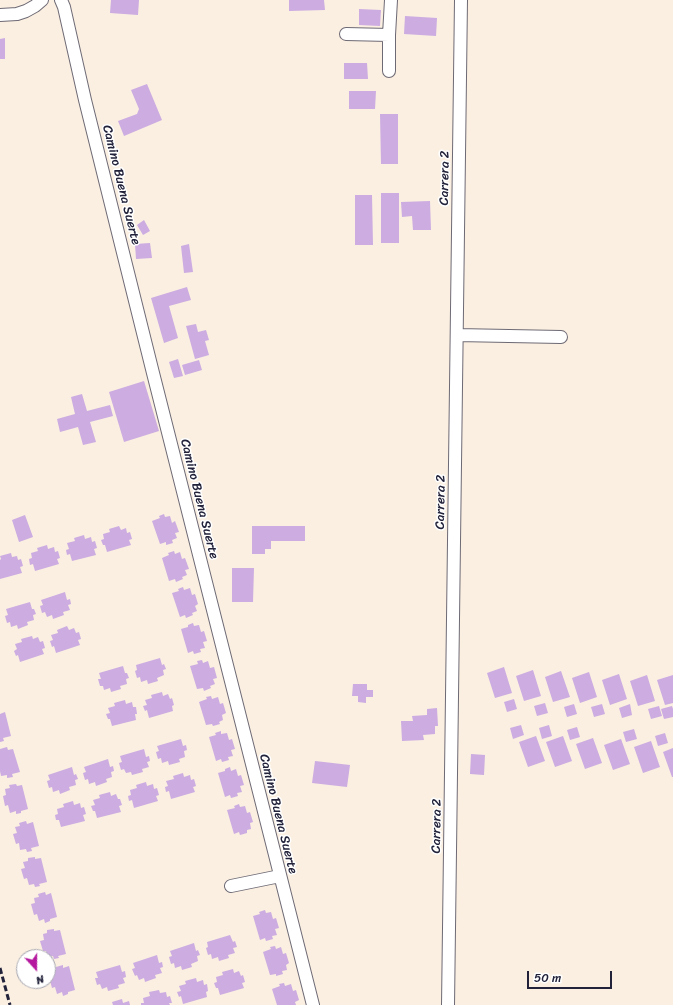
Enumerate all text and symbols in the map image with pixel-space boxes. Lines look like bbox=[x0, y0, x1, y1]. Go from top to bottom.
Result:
street label: Camino Buena Suerte bbox=[99, 123, 143, 247]
street label: Carrera 2 bbox=[437, 151, 453, 205]
street label: Camino Buena Suerte bbox=[177, 437, 221, 561]
street label: Carrera 2 bbox=[433, 475, 449, 529]
street label: Camino Buena Suerte bbox=[256, 752, 300, 876]
street label: Carrera 2 bbox=[429, 799, 445, 853]
north arrow bbox=[16, 949, 56, 989]
scale bar bbox=[529, 963, 614, 989]
text: 50 m bbox=[534, 967, 561, 989]
text: N bbox=[33, 970, 47, 990]

